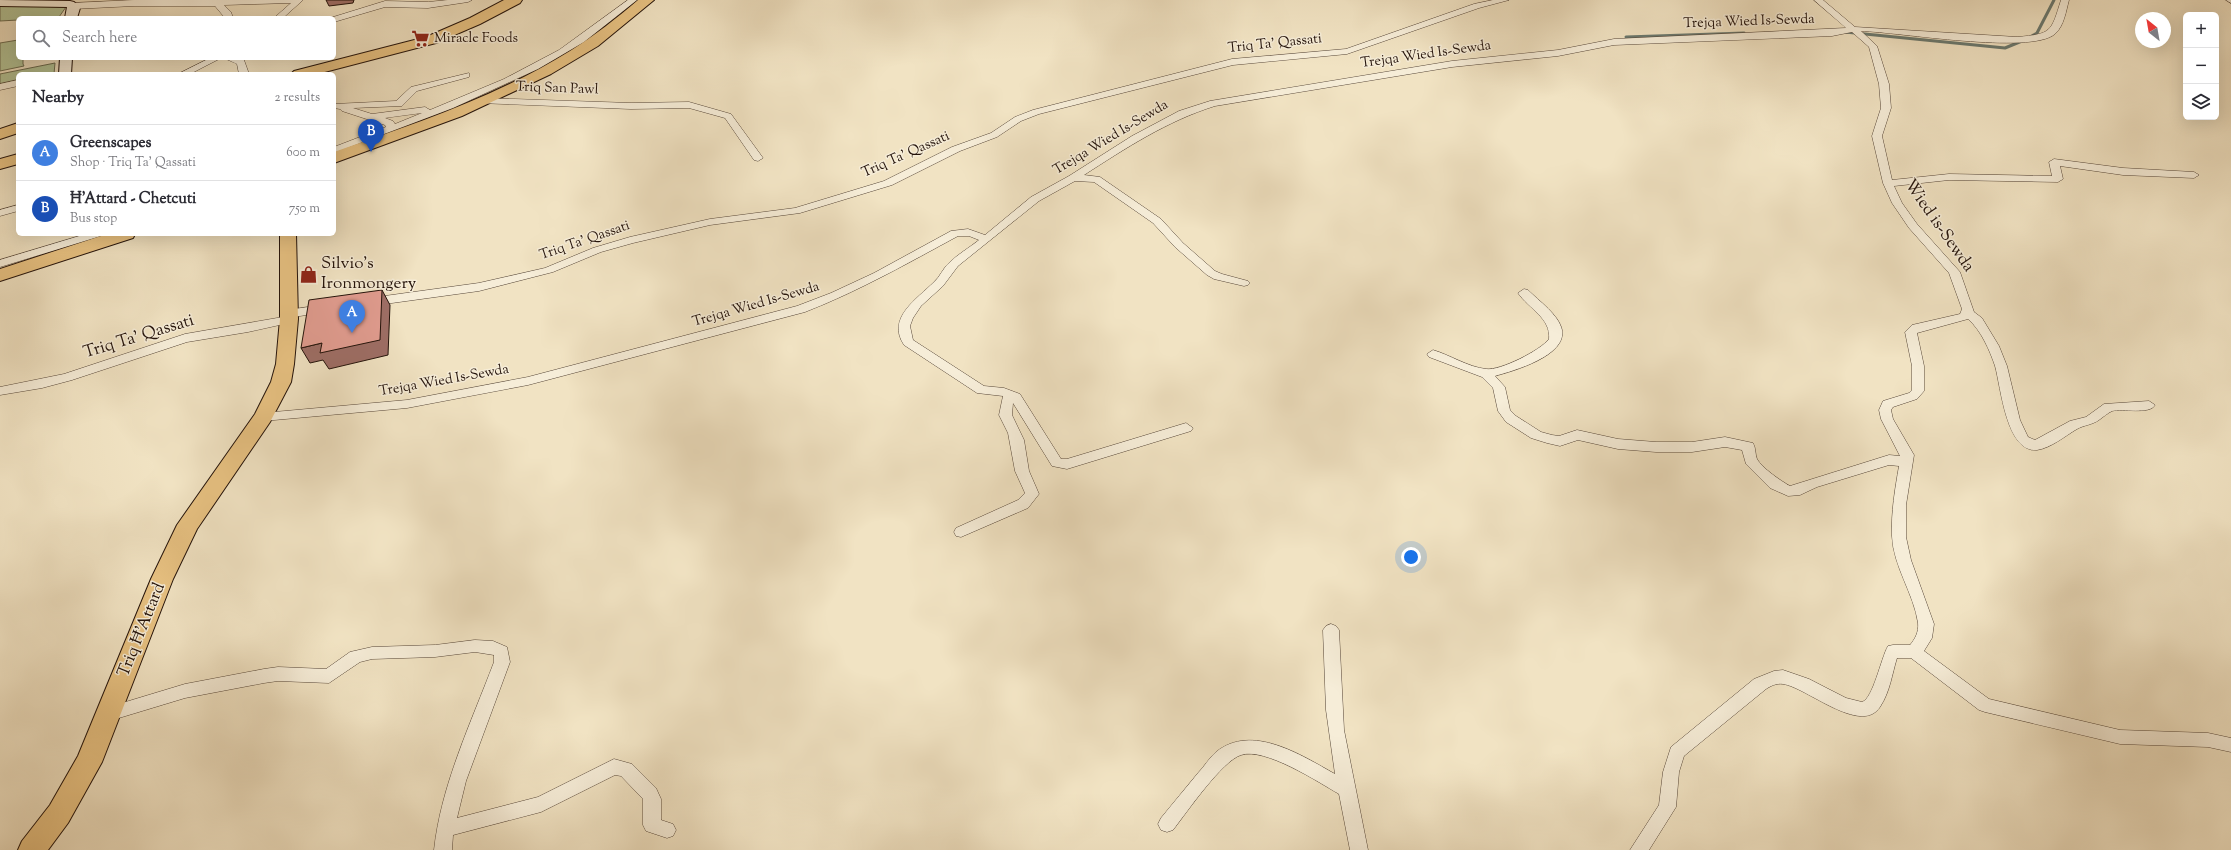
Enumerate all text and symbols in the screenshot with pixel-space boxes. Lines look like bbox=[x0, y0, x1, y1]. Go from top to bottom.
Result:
street label: Trejqa Wied Is-Sewda bbox=[1683, 10, 1816, 34]
north arrow bbox=[2135, 12, 2171, 48]
map controls bbox=[2183, 12, 2219, 120]
button: + bbox=[2183, 12, 2219, 48]
search box bbox=[16, 16, 336, 60]
icon: search bbox=[30, 27, 52, 49]
text: Search here bbox=[62, 28, 137, 49]
supermarket icon: Miracle Foods bbox=[411, 29, 431, 49]
place label: Miracle Foods bbox=[434, 29, 518, 49]
street label: Triq Ta' Qassati bbox=[1227, 29, 1323, 59]
street label: Trejqa Wied Is-Sewda bbox=[1360, 36, 1493, 74]
button: − bbox=[2183, 48, 2219, 84]
street label: Triq San Pawl bbox=[515, 78, 599, 100]
button: layers bbox=[2183, 84, 2219, 120]
text: Nearby bbox=[32, 86, 84, 110]
text: 2 results bbox=[275, 89, 320, 107]
street label: Trejqa Wied Is-Sewda bbox=[1050, 95, 1173, 180]
pin: B bbox=[358, 119, 384, 152]
street label: Triq Ta' Qassati bbox=[859, 127, 953, 183]
text: Greenscapes bbox=[70, 133, 151, 154]
text: A bbox=[40, 144, 50, 162]
text: 600 m bbox=[286, 144, 320, 162]
text: Shop · Triq Ta' Qassati bbox=[70, 154, 196, 172]
street label: Wied is-Sewda bbox=[1898, 175, 1980, 277]
text: Ħ'Attard - Chetcuti bbox=[70, 189, 196, 210]
text: B bbox=[41, 200, 49, 218]
text: 750 m bbox=[289, 200, 320, 218]
text: Bus stop bbox=[70, 210, 117, 228]
street label: Triq Ta' Qassati bbox=[537, 216, 633, 266]
place label: Silvio's Ironmongery bbox=[321, 252, 417, 296]
shop icon: Silvio's Ironmongery bbox=[298, 264, 318, 284]
street label: Trejqa Wied Is-Sewda bbox=[690, 277, 822, 333]
pin: A bbox=[339, 300, 365, 333]
street label: Triq Ta' Qassati bbox=[81, 309, 197, 365]
street label: Trejqa Wied Is-Sewda bbox=[378, 360, 511, 402]
your location bbox=[1401, 547, 1421, 567]
street label: Triq Ħ'Attard bbox=[112, 579, 172, 681]

